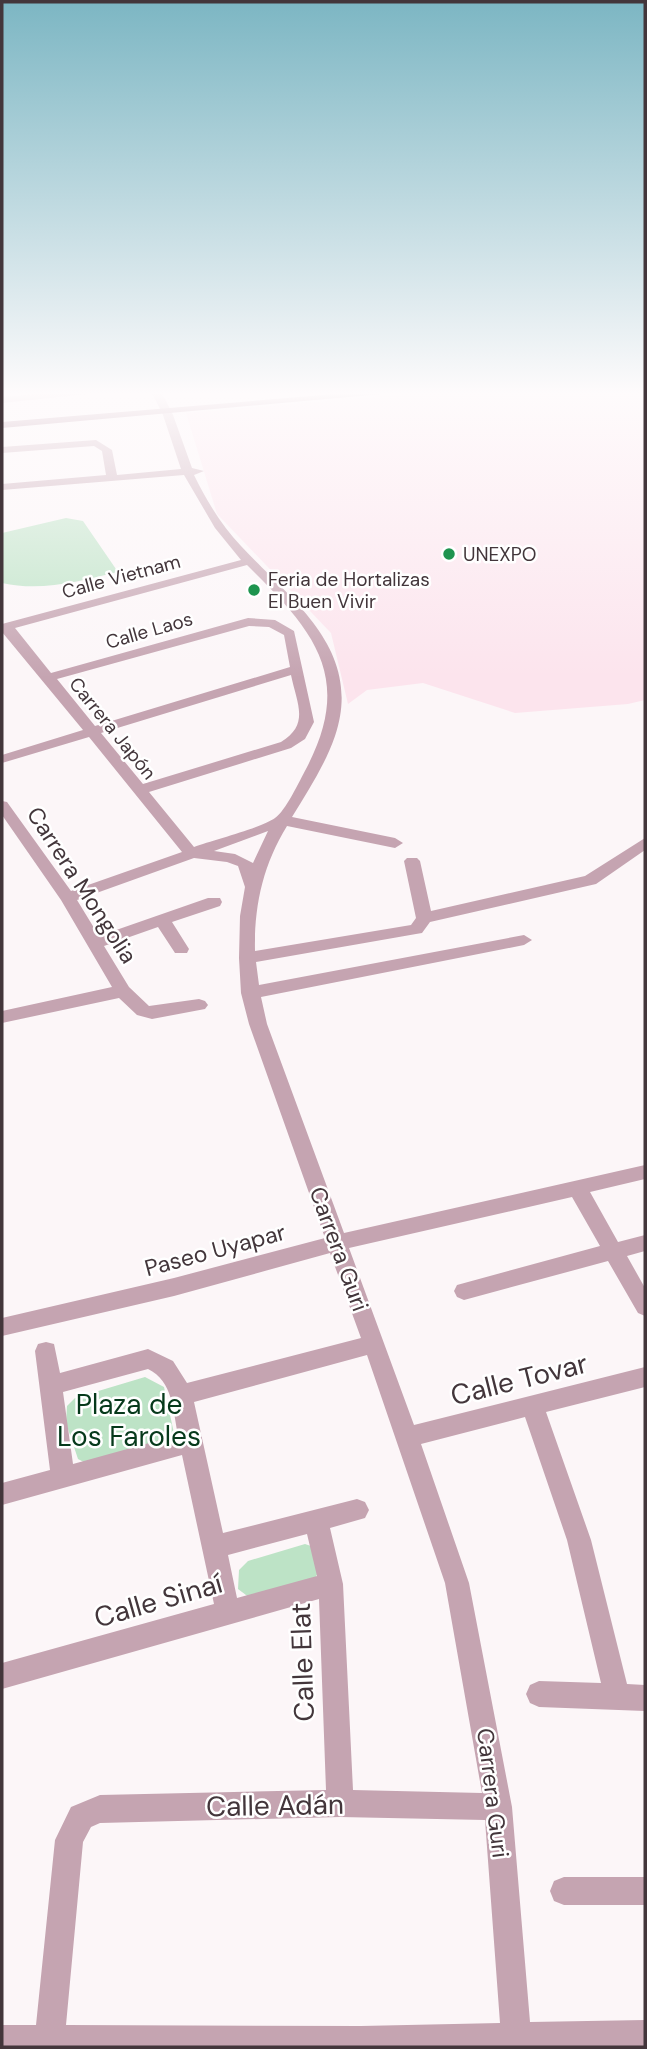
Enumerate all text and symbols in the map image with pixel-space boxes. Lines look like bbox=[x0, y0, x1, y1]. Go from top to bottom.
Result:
place label: UNEXPO bbox=[463, 542, 537, 567]
marker: UNEXPO bbox=[441, 546, 457, 562]
street label: Calle Vietnam bbox=[59, 549, 183, 604]
place label: Feria de Hortalizas El Buen Vivir bbox=[268, 567, 430, 614]
marker: Feria de Hortalizas El Buen Vivir bbox=[246, 582, 262, 598]
street label: Calle Laos bbox=[103, 606, 196, 655]
street label: Carrera Japón bbox=[64, 672, 162, 785]
street label: Carrera Mongolia bbox=[20, 801, 144, 969]
street label: Carrera Guri bbox=[303, 1183, 375, 1315]
street label: Paseo Uyapar bbox=[141, 1217, 289, 1283]
street label: Calle Tovar bbox=[447, 1345, 591, 1414]
park label: Plaza de Los Faroles bbox=[57, 1386, 201, 1455]
street label: Calle Sinaí bbox=[90, 1564, 227, 1636]
street label: Calle Elat bbox=[282, 1602, 323, 1722]
street label: Carrera Guri bbox=[470, 1726, 516, 1860]
street label: Calle Adán bbox=[206, 1786, 344, 1825]

